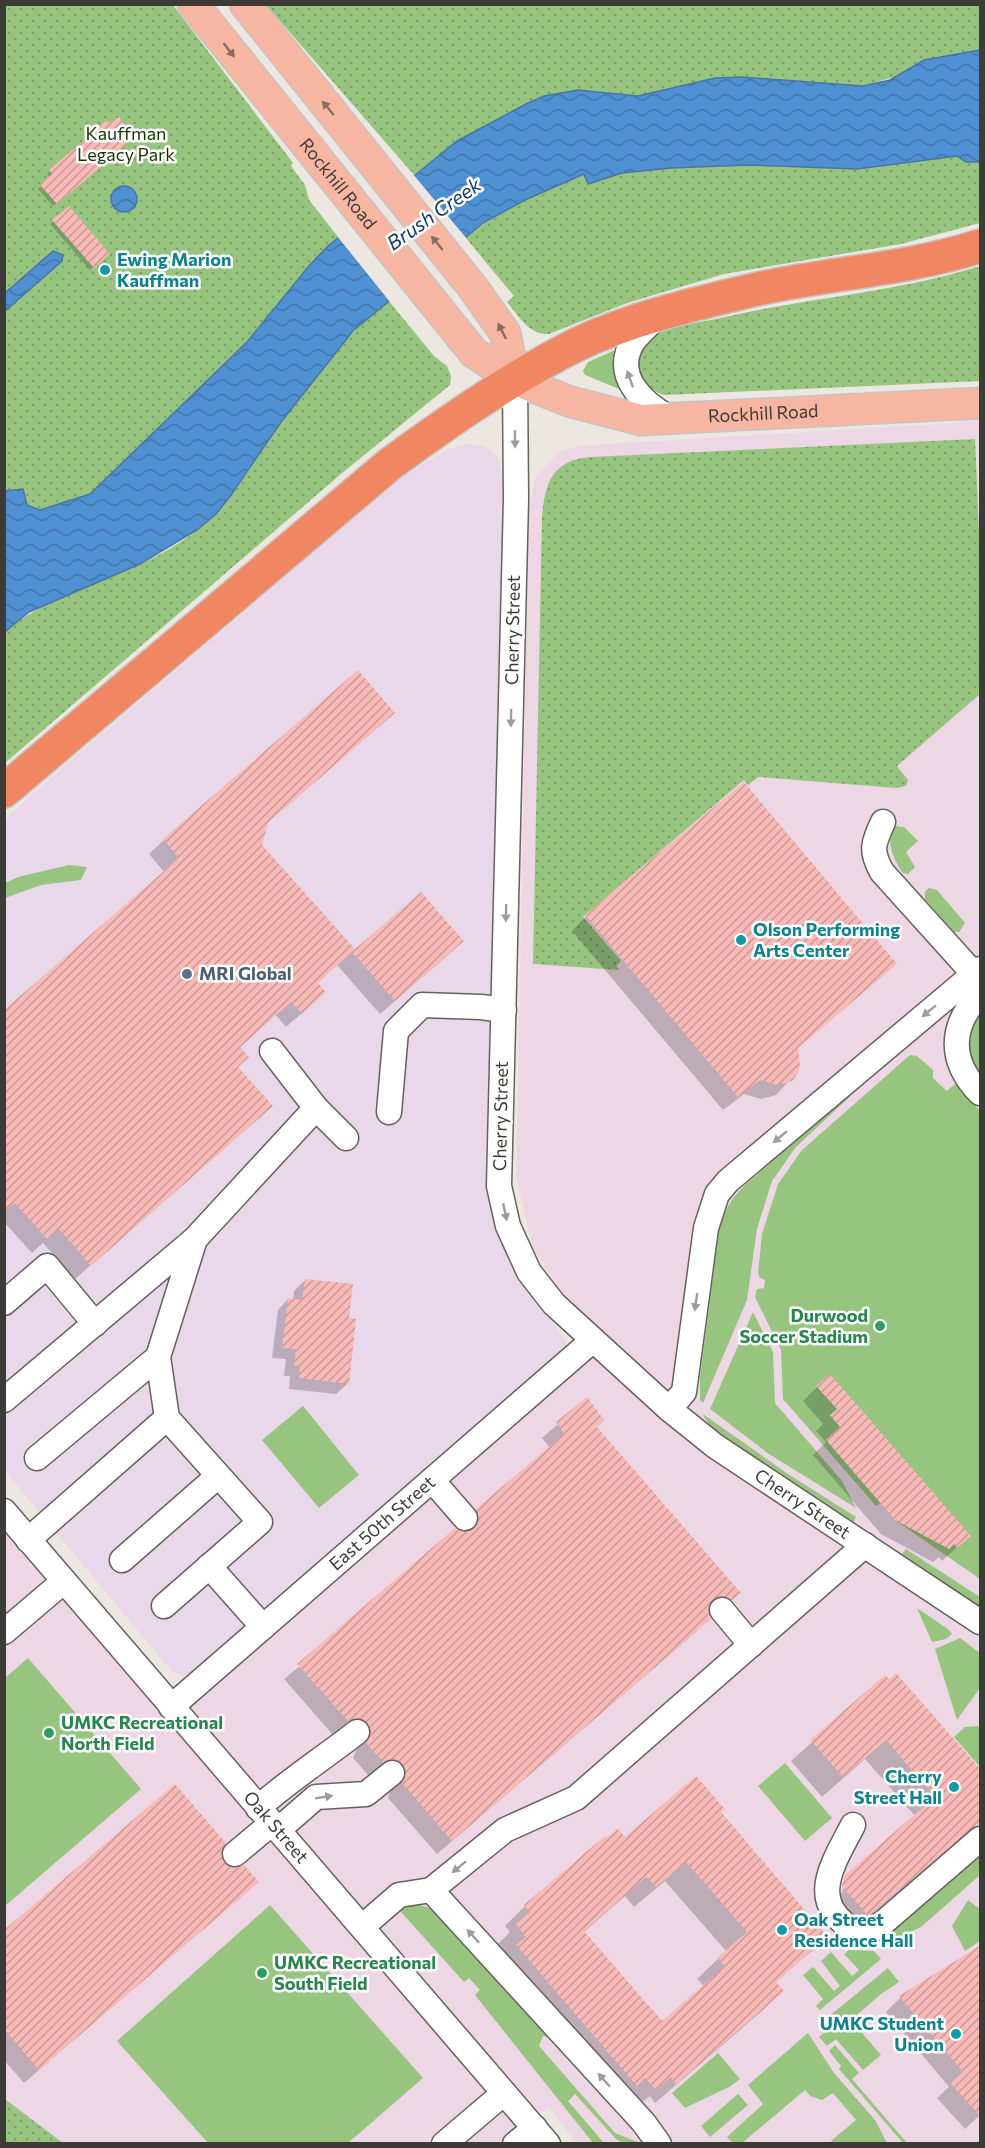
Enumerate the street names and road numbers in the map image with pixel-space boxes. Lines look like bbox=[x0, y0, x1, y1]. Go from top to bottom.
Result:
street label: Rockhill Road bbox=[295, 133, 382, 233]
street label: Rockhill Road bbox=[707, 399, 819, 427]
street label: Cherry Street bbox=[500, 575, 524, 685]
street label: Cherry Street bbox=[488, 1061, 512, 1171]
street label: Cherry Street bbox=[751, 1464, 855, 1543]
street label: East 50th Street bbox=[324, 1470, 439, 1575]
street label: Oak Street bbox=[239, 1786, 314, 1867]

